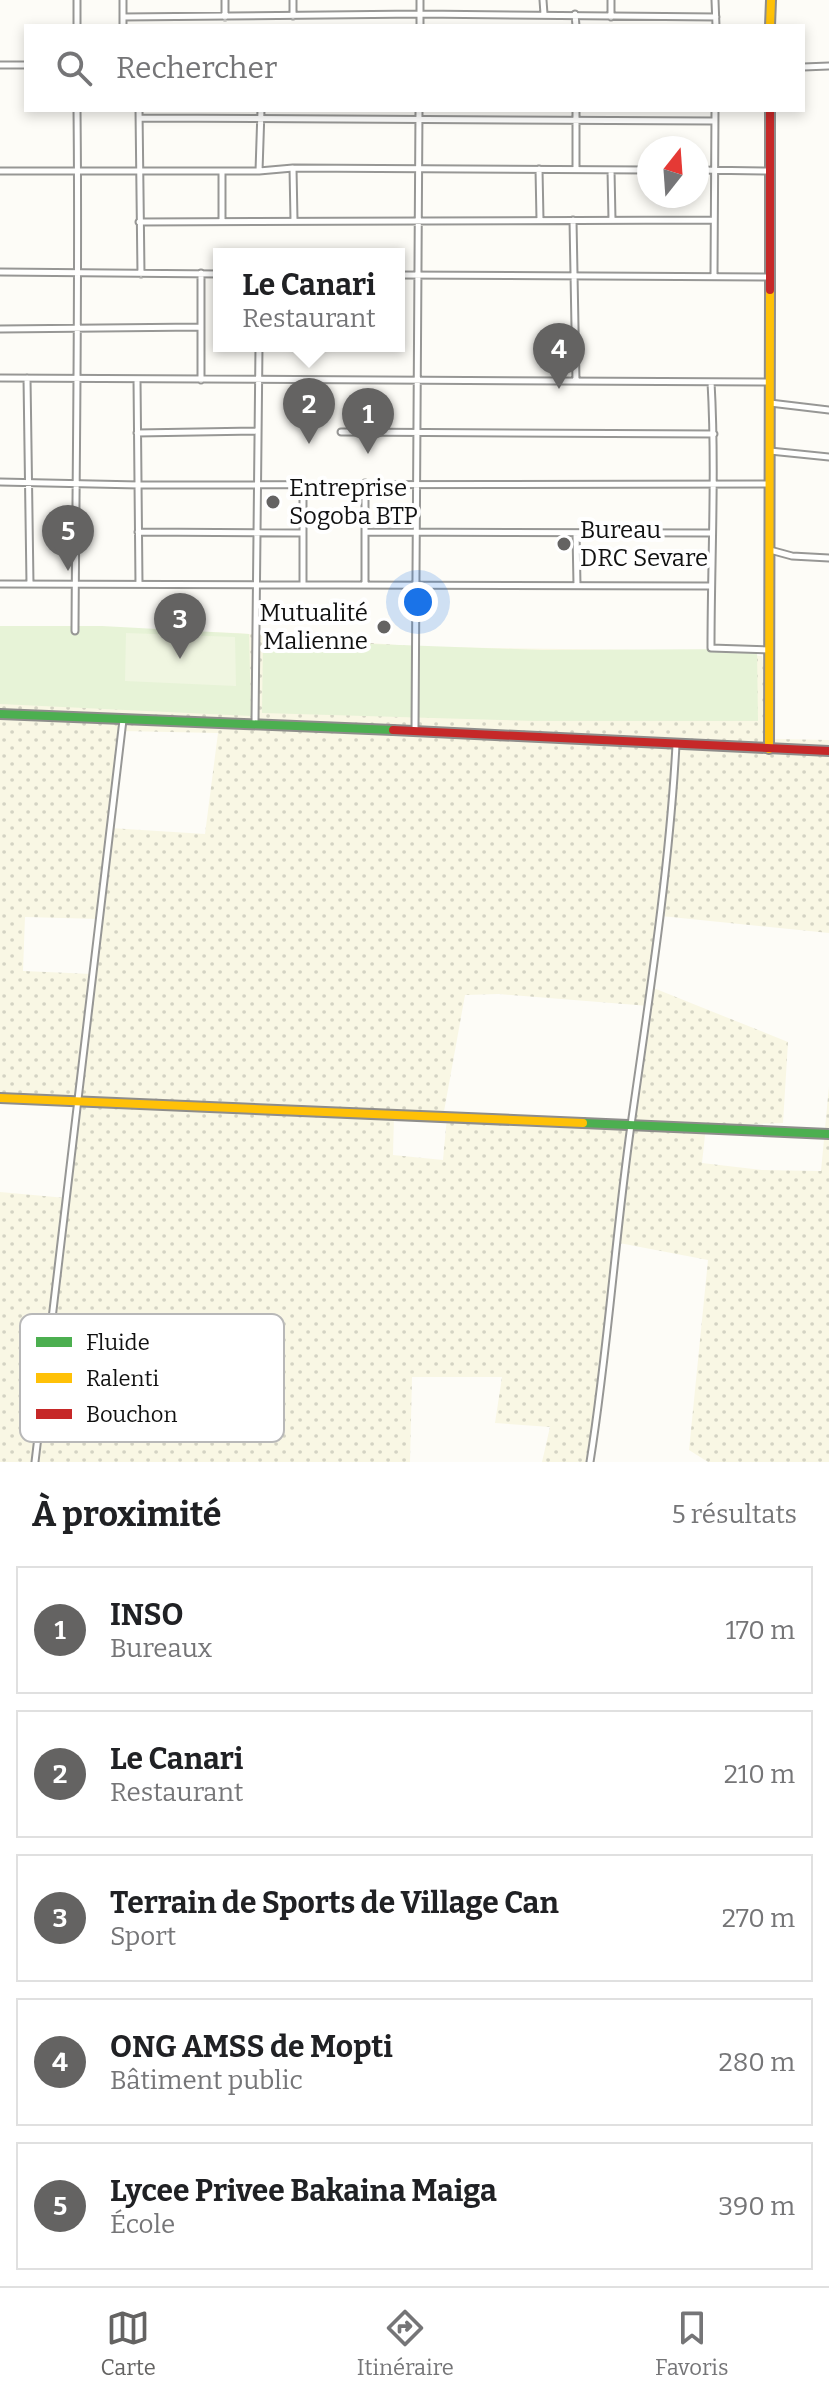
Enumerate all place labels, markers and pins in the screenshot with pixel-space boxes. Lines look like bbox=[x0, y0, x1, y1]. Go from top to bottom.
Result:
pin: 4 bbox=[533, 323, 585, 389]
pin: 2 bbox=[283, 378, 335, 444]
pin: 1 bbox=[342, 388, 394, 454]
place label: Entreprise Sogoba BTP bbox=[289, 474, 418, 530]
marker: Entreprise Sogoba BTP bbox=[264, 493, 282, 511]
pin: 5 bbox=[42, 505, 94, 571]
place label: Bureau DRC Sevare bbox=[580, 516, 708, 572]
marker: Bureau DRC Sevare bbox=[555, 535, 573, 553]
pin: 3 bbox=[154, 593, 206, 659]
place label: Mutualité Malienne bbox=[259, 599, 368, 655]
marker: Mutualité Malienne bbox=[375, 618, 393, 636]

